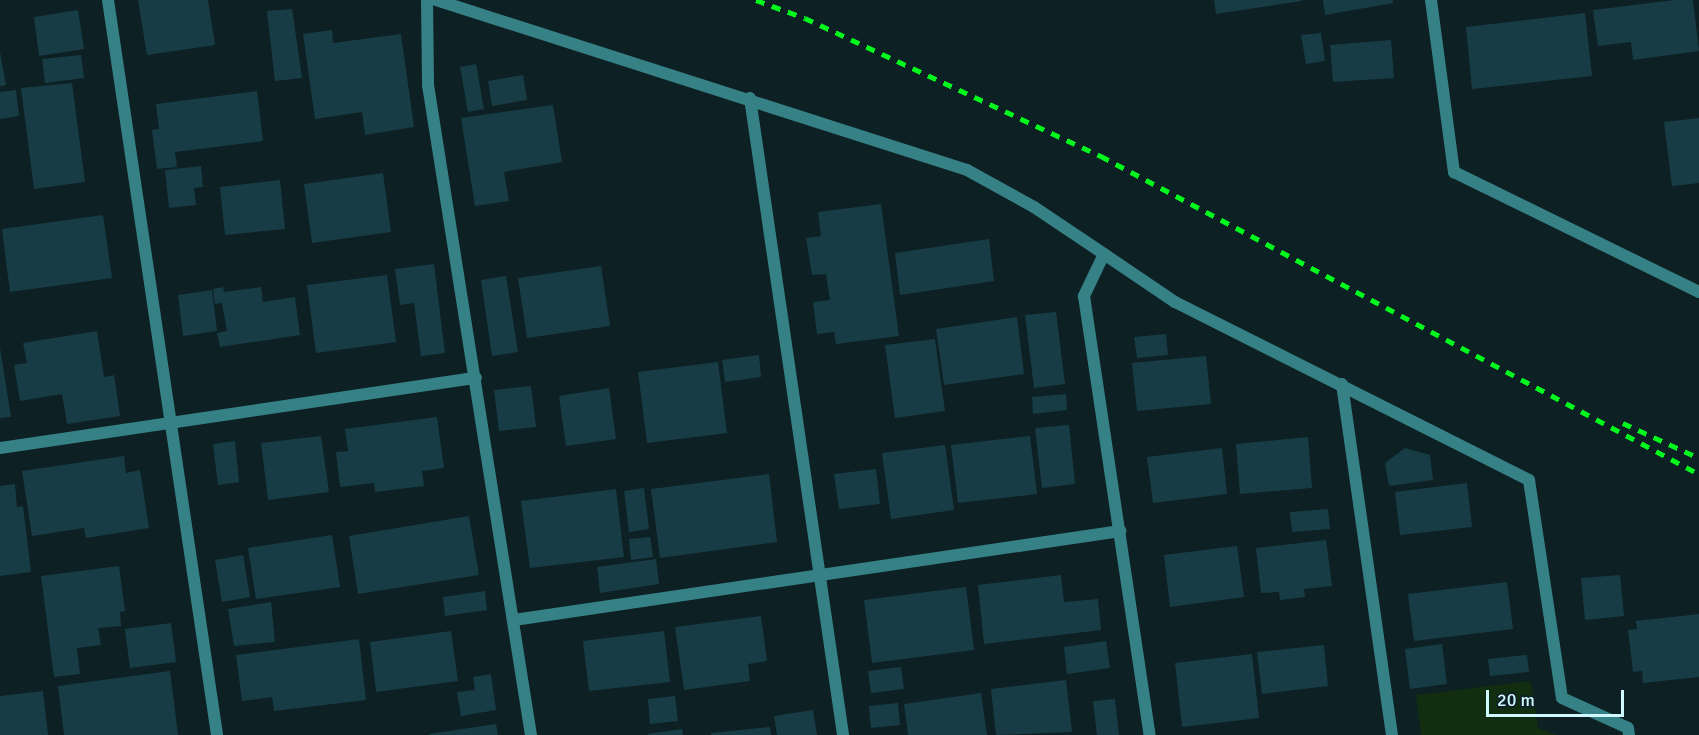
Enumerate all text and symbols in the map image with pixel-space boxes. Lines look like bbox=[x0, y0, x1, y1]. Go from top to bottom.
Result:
scale bar bbox=[1489, 678, 1627, 716]
text: 20 m bbox=[1497, 689, 1535, 711]

